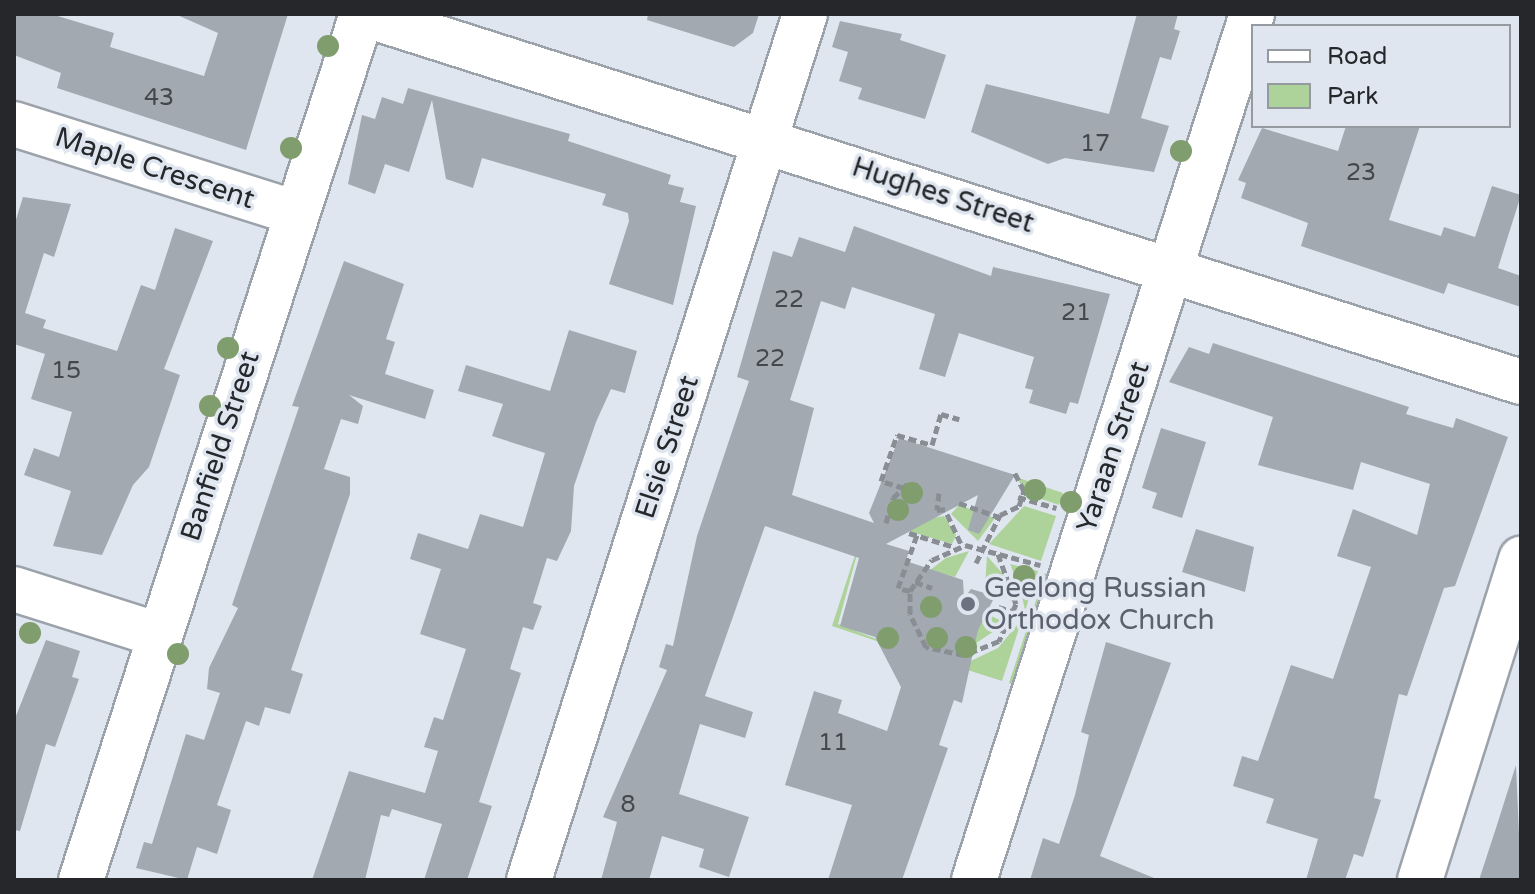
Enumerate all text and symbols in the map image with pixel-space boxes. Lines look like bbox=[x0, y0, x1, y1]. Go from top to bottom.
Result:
legend bbox=[1251, 24, 1511, 128]
text: Road bbox=[1327, 42, 1387, 71]
text: Park bbox=[1327, 82, 1378, 111]
house number: 43 bbox=[144, 84, 174, 112]
street label: Maple Crescent bbox=[51, 120, 259, 216]
house number: 17 bbox=[1080, 130, 1110, 158]
street label: Hughes Street bbox=[848, 150, 1038, 240]
house number: 23 bbox=[1346, 159, 1376, 187]
house number: 22 bbox=[774, 286, 804, 314]
house number: 21 bbox=[1061, 299, 1091, 327]
house number: 22 bbox=[755, 345, 785, 373]
street label: Banfield Street bbox=[174, 347, 266, 545]
house number: 15 bbox=[51, 357, 81, 385]
street label: Yaraan Street bbox=[1070, 357, 1156, 537]
street label: Elsie Street bbox=[628, 371, 706, 523]
place label: Geelong Russian Orthodox Church bbox=[984, 571, 1214, 637]
marker: Geelong Russian Orthodox Church bbox=[959, 595, 977, 613]
house number: 11 bbox=[818, 729, 848, 757]
house number: 8 bbox=[620, 791, 636, 819]

